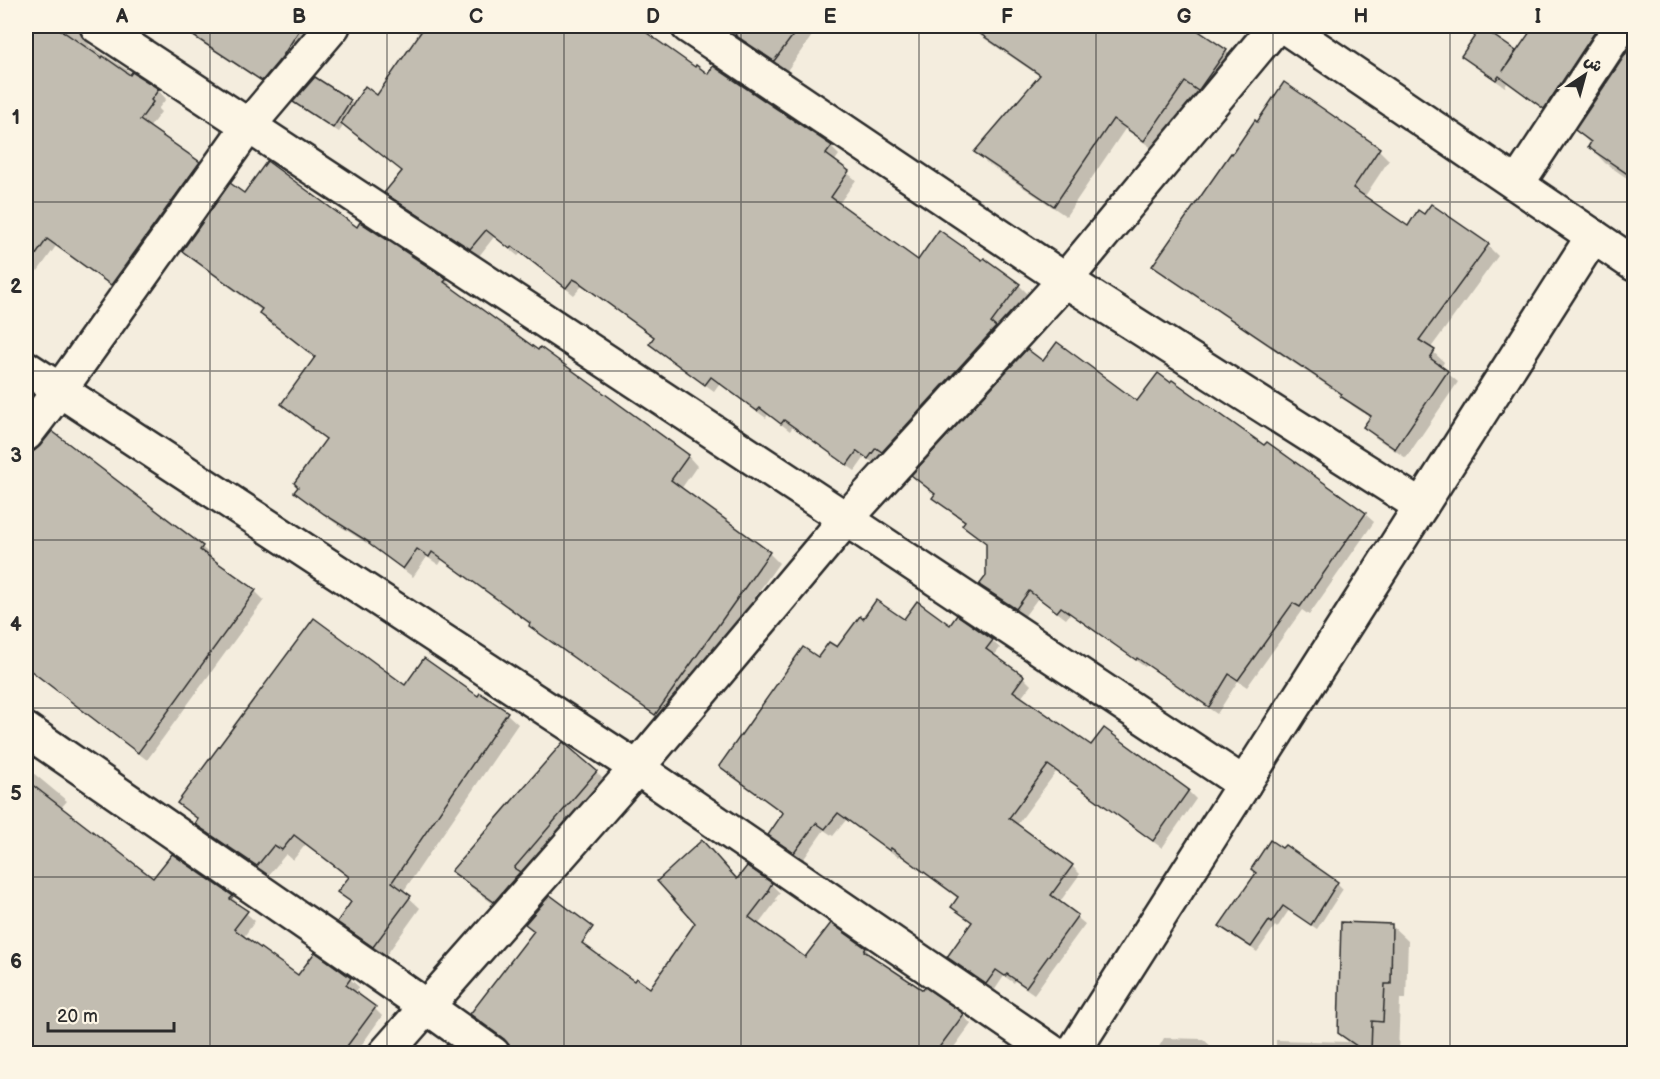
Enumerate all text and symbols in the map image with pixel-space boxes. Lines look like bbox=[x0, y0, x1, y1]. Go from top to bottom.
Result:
text: A bbox=[115, 5, 129, 29]
text: B bbox=[292, 5, 306, 29]
text: C bbox=[469, 5, 483, 29]
text: D bbox=[646, 5, 660, 29]
text: E bbox=[824, 5, 837, 29]
text: F bbox=[1001, 5, 1013, 29]
text: G bbox=[1177, 5, 1192, 29]
text: H bbox=[1354, 5, 1368, 29]
text: I bbox=[1535, 5, 1541, 29]
north arrow bbox=[1555, 45, 1615, 105]
text: ش bbox=[1580, 51, 1606, 77]
text: 1 bbox=[12, 106, 20, 130]
text: 2 bbox=[10, 275, 22, 299]
text: 3 bbox=[10, 444, 22, 468]
text: 4 bbox=[10, 613, 22, 637]
text: 5 bbox=[10, 782, 22, 806]
text: 6 bbox=[10, 950, 22, 974]
scale bar bbox=[48, 995, 174, 1033]
text: 20 m bbox=[57, 1006, 98, 1027]

